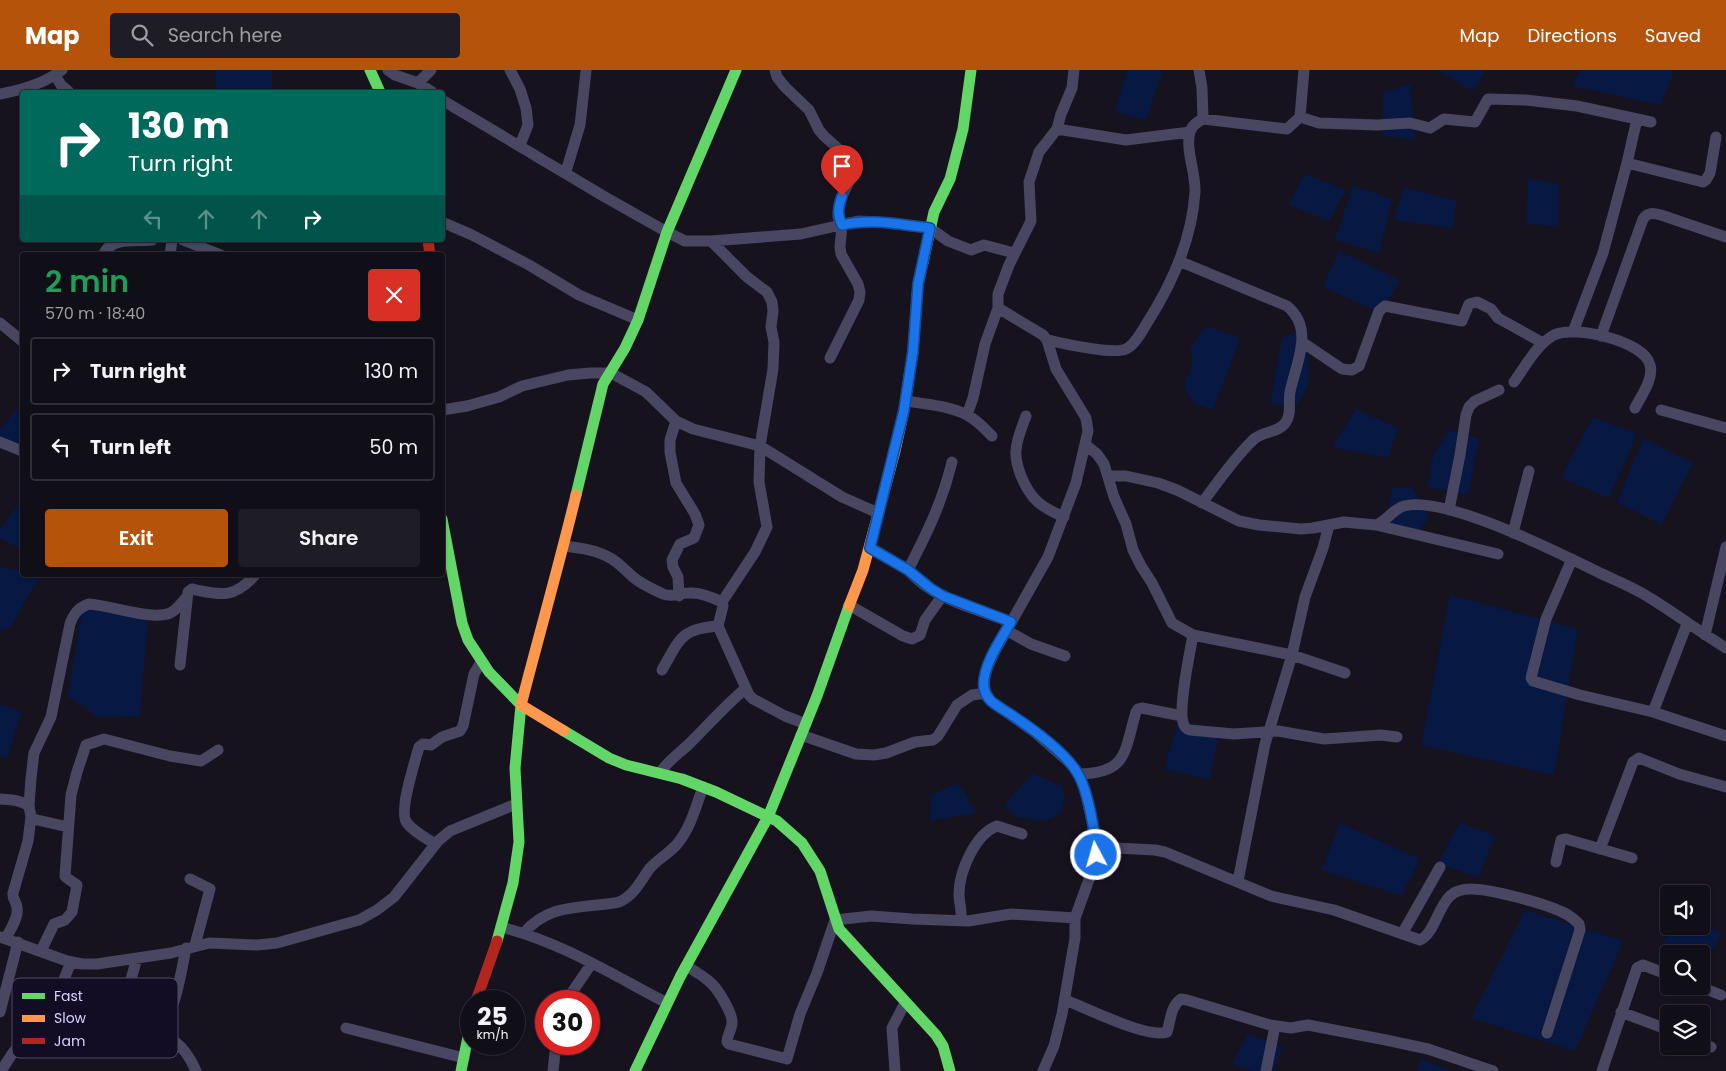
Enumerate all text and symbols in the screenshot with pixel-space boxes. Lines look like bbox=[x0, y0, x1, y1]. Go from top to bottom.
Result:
search box bbox=[110, 13, 460, 58]
text: Map bbox=[25, 19, 80, 52]
icon: search bbox=[128, 21, 156, 49]
text: Search here bbox=[168, 22, 282, 49]
text: Map bbox=[1460, 23, 1499, 48]
text: Directions bbox=[1527, 23, 1617, 48]
text: Saved bbox=[1645, 23, 1701, 48]
text: 130 m bbox=[128, 101, 230, 150]
icon: right bbox=[45, 110, 110, 175]
pin bbox=[821, 145, 863, 196]
text: Turn right bbox=[128, 148, 233, 179]
icon: arrive bbox=[828, 152, 856, 180]
icon: left bbox=[139, 205, 167, 233]
icon: ahead bbox=[192, 205, 220, 233]
icon: ahead bbox=[245, 205, 273, 233]
icon: right bbox=[298, 205, 326, 233]
text: 2 min bbox=[45, 260, 129, 303]
button: close bbox=[368, 269, 420, 321]
text: 570 m · 18:40 bbox=[45, 302, 145, 325]
icon: right bbox=[47, 357, 75, 385]
text: Turn right bbox=[90, 358, 186, 385]
text: 130 m bbox=[364, 358, 418, 385]
icon: left bbox=[47, 433, 75, 461]
text: Turn left bbox=[90, 434, 171, 461]
text: 50 m bbox=[369, 434, 418, 461]
button: Exit bbox=[45, 509, 228, 567]
button: Share bbox=[238, 509, 420, 567]
position arrow bbox=[1069, 828, 1121, 880]
map controls bbox=[1660, 885, 1710, 1055]
button: sound bbox=[1660, 885, 1710, 935]
button: search bbox=[1660, 945, 1710, 995]
legend bbox=[12, 978, 178, 1058]
text: Fast bbox=[54, 986, 83, 1006]
speed limit sign: 30 bbox=[535, 990, 600, 1055]
text: 25 bbox=[477, 999, 508, 1034]
button: layers bbox=[1660, 1005, 1710, 1055]
text: Slow bbox=[54, 1008, 87, 1028]
text: km/h bbox=[477, 1026, 508, 1043]
text: Jam bbox=[54, 1031, 85, 1051]

